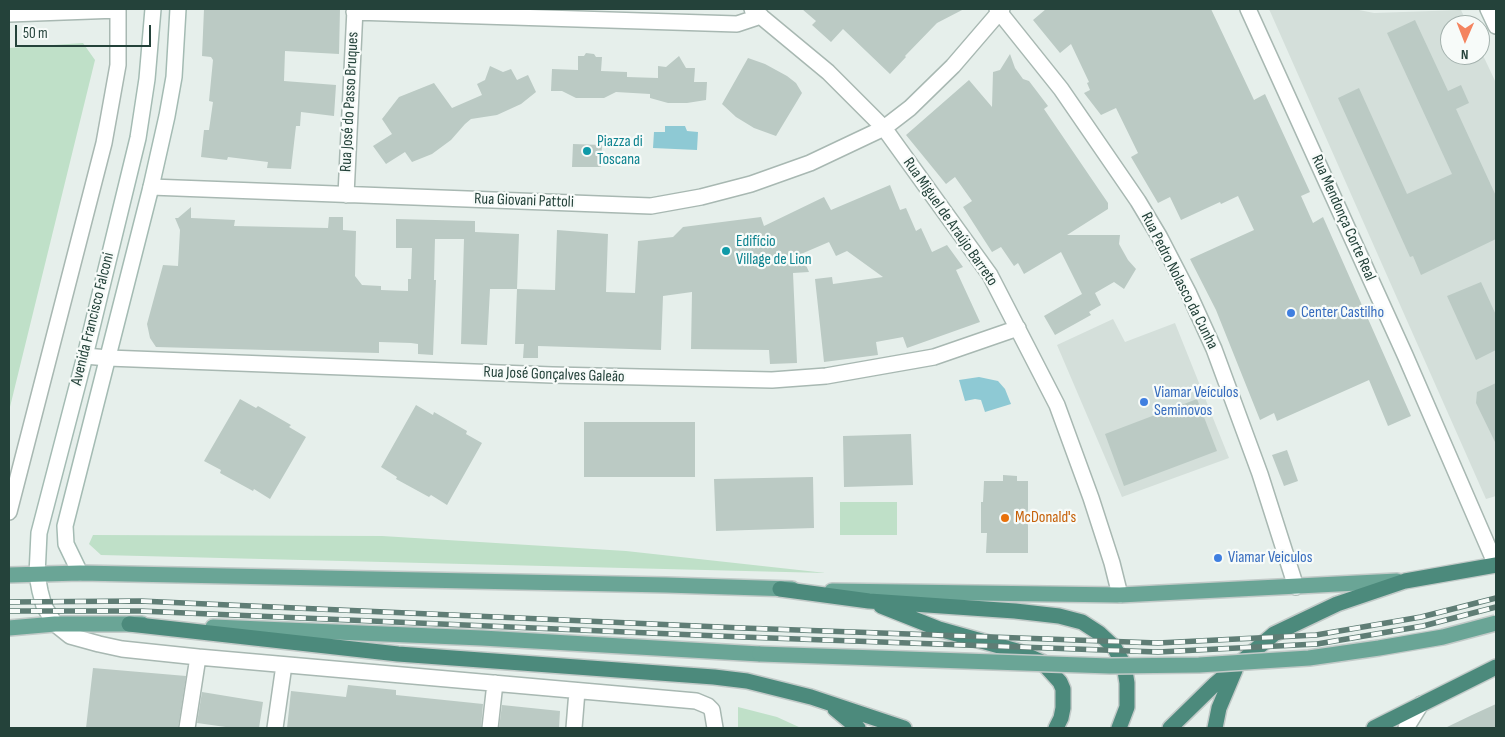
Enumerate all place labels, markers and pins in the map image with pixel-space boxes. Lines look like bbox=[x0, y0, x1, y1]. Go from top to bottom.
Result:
place label: Piazza di Toscana bbox=[597, 132, 643, 170]
marker: Piazza di Toscana bbox=[581, 145, 593, 157]
place label: Edifício Village de Lion bbox=[736, 232, 812, 270]
marker: Edifício Village de Lion bbox=[720, 245, 732, 257]
place label: Center Castilho bbox=[1301, 303, 1384, 323]
marker: Center Castilho bbox=[1285, 307, 1297, 319]
place label: Viamar Veículos Seminovos bbox=[1154, 383, 1238, 421]
marker: Viamar Veículos Seminovos bbox=[1138, 396, 1150, 408]
place label: McDonald's bbox=[1015, 508, 1076, 528]
marker: McDonald's bbox=[999, 512, 1011, 524]
place label: Viamar Veiculos bbox=[1228, 548, 1312, 568]
marker: Viamar Veiculos bbox=[1212, 552, 1224, 564]

